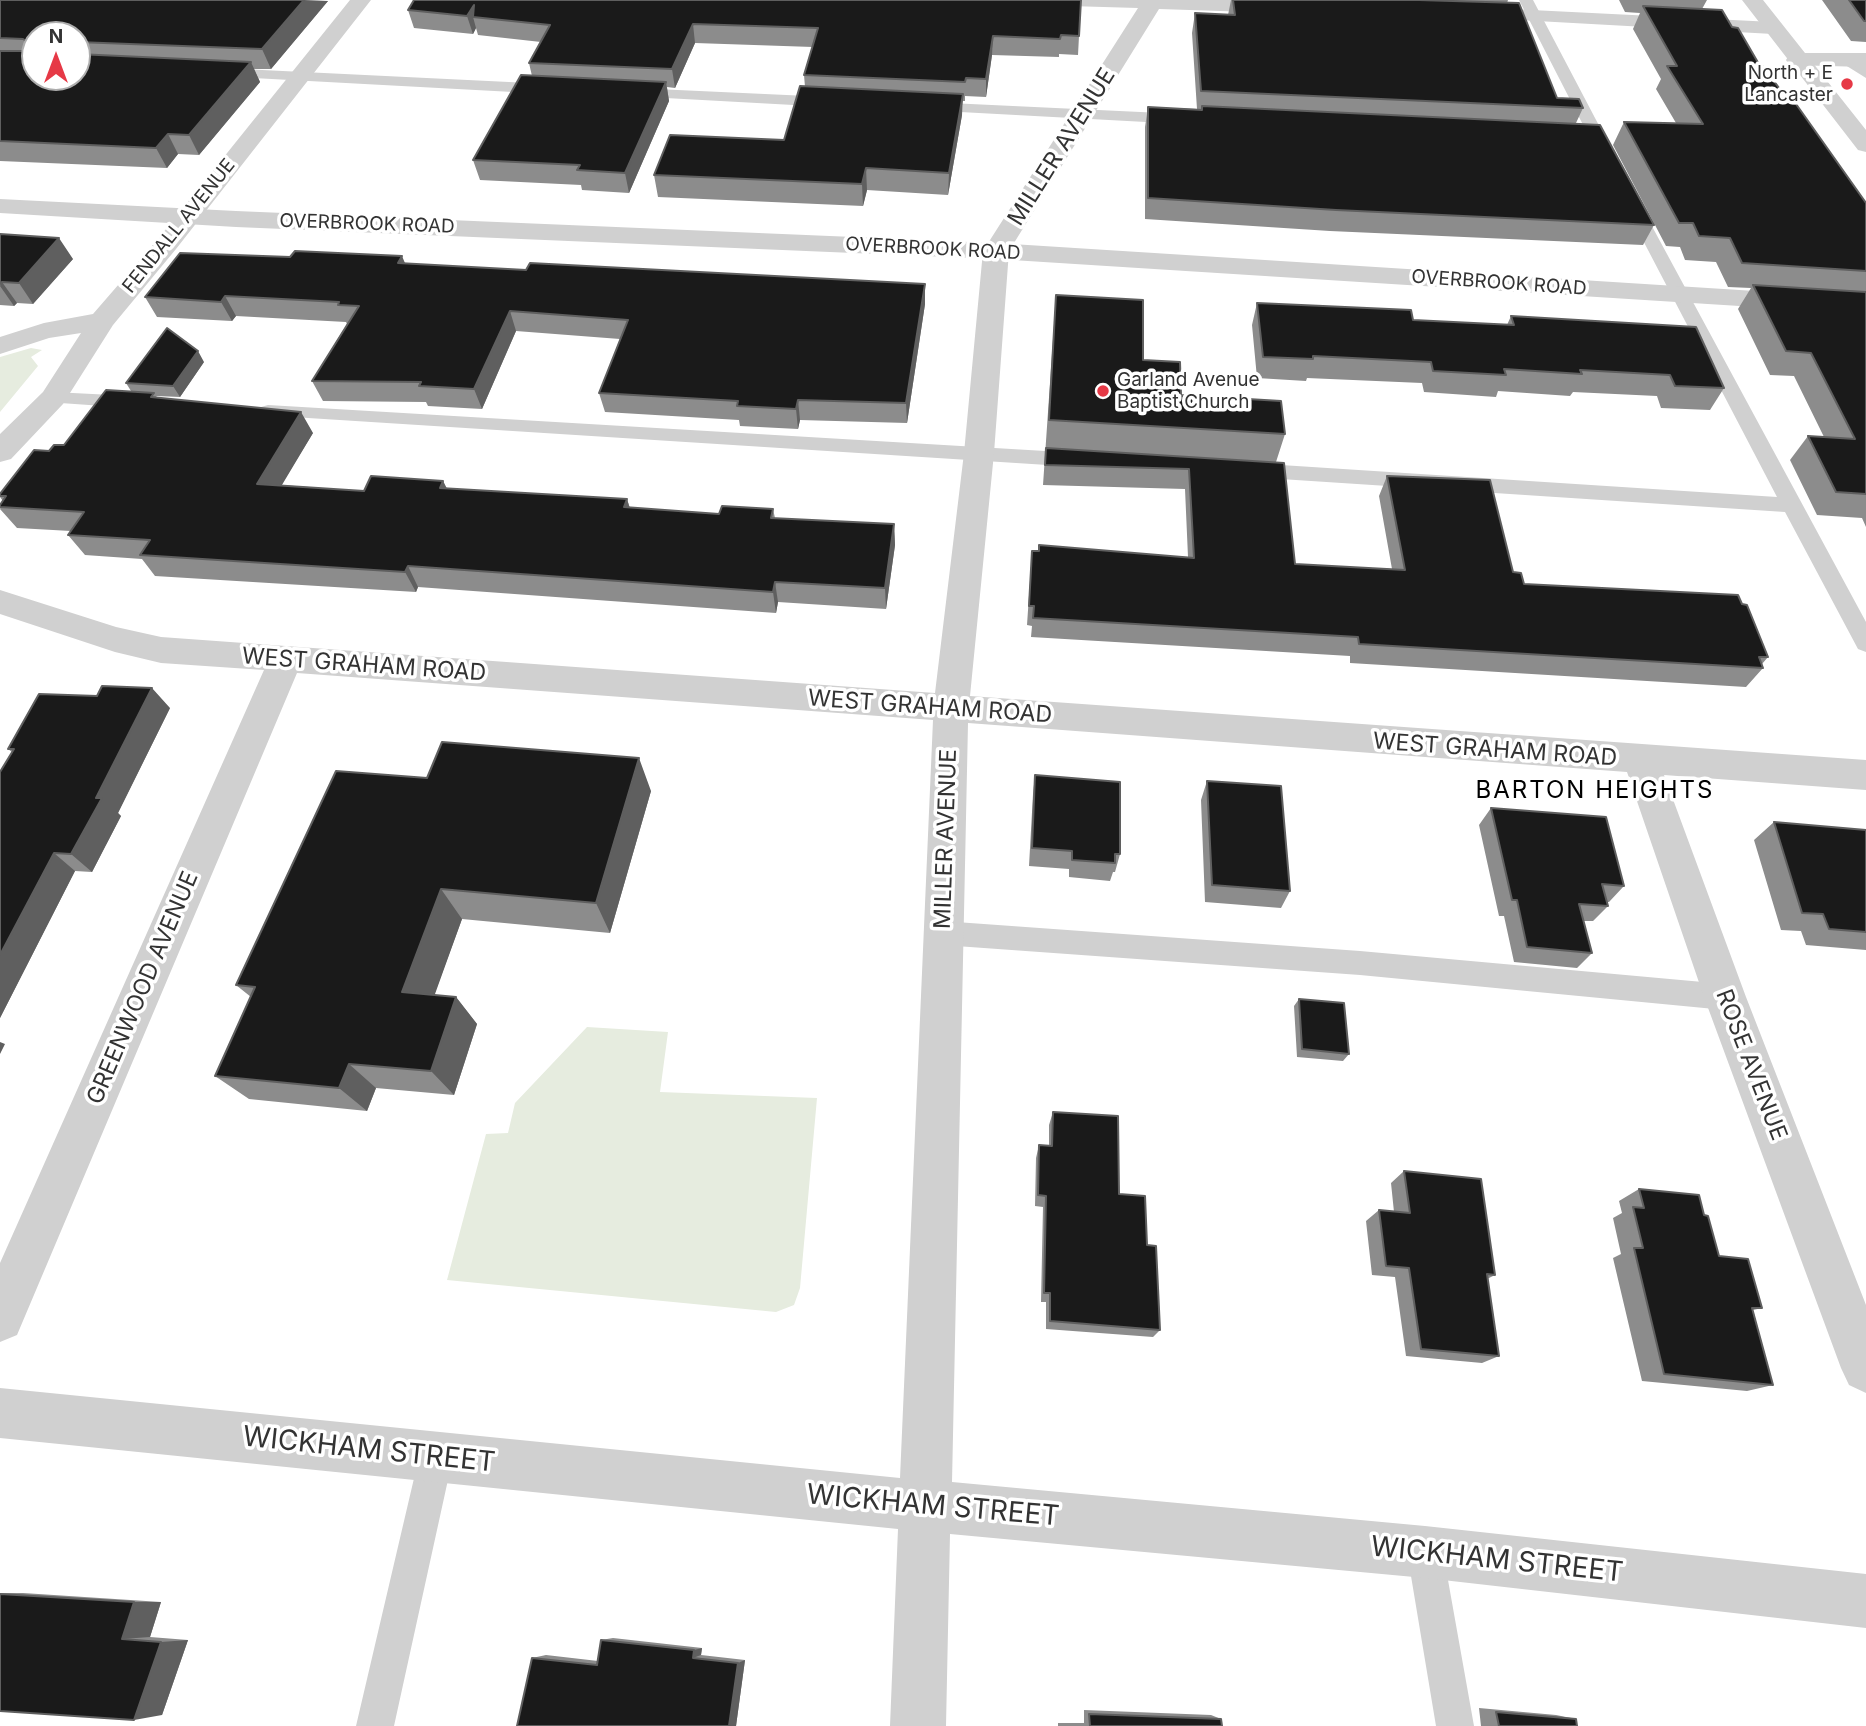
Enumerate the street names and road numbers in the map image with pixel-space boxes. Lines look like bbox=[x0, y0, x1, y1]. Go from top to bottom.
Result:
street label: MILLER AVENUE bbox=[1003, 63, 1121, 231]
street label: FENDALL AVENUE bbox=[118, 154, 240, 298]
street label: OVERBROOK ROAD bbox=[279, 210, 455, 238]
street label: OVERBROOK ROAD bbox=[845, 233, 1021, 265]
street label: OVERBROOK ROAD bbox=[1411, 266, 1587, 300]
street label: WEST GRAHAM ROAD bbox=[241, 643, 487, 687]
street label: WEST GRAHAM ROAD bbox=[807, 685, 1053, 729]
street label: WEST GRAHAM ROAD bbox=[1372, 728, 1618, 772]
street label: MILLER AVENUE bbox=[929, 748, 963, 930]
street label: GREENWOOD AVENUE bbox=[81, 867, 205, 1109]
street label: ROSE AVENUE bbox=[1710, 986, 1792, 1144]
street label: WICKHAM STREET bbox=[241, 1420, 497, 1480]
street label: WICKHAM STREET bbox=[805, 1478, 1061, 1534]
street label: WICKHAM STREET bbox=[1369, 1530, 1625, 1590]

